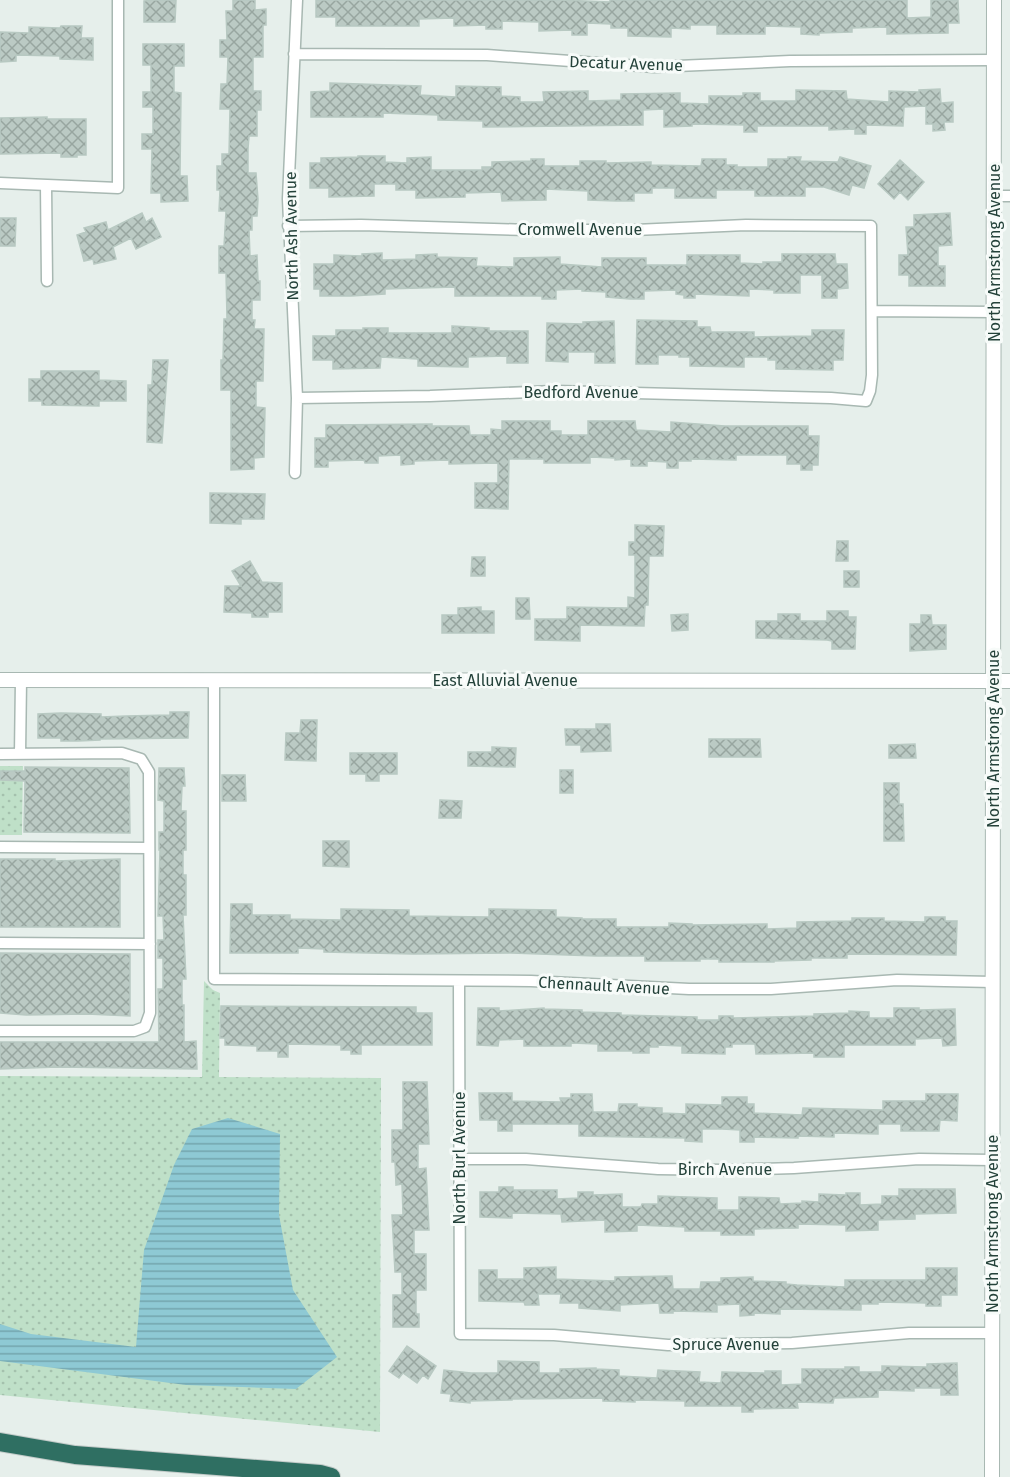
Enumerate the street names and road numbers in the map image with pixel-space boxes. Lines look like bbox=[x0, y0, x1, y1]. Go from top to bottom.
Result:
street label: Decatur Avenue bbox=[569, 52, 683, 75]
street label: North Armstrong Avenue bbox=[985, 164, 1004, 342]
street label: North Ash Avenue bbox=[281, 171, 302, 301]
street label: Cromwell Avenue bbox=[518, 220, 642, 239]
street label: Bedford Avenue bbox=[523, 383, 639, 402]
street label: North Armstrong Avenue bbox=[984, 650, 1003, 828]
street label: East Alluvial Avenue bbox=[432, 671, 578, 690]
street label: Chennault Avenue bbox=[538, 973, 670, 998]
street label: North Burl Avenue bbox=[450, 1091, 469, 1225]
street label: North Armstrong Avenue bbox=[983, 1135, 1002, 1313]
street label: Birch Avenue bbox=[678, 1160, 772, 1179]
street label: Spruce Avenue bbox=[672, 1335, 780, 1354]

